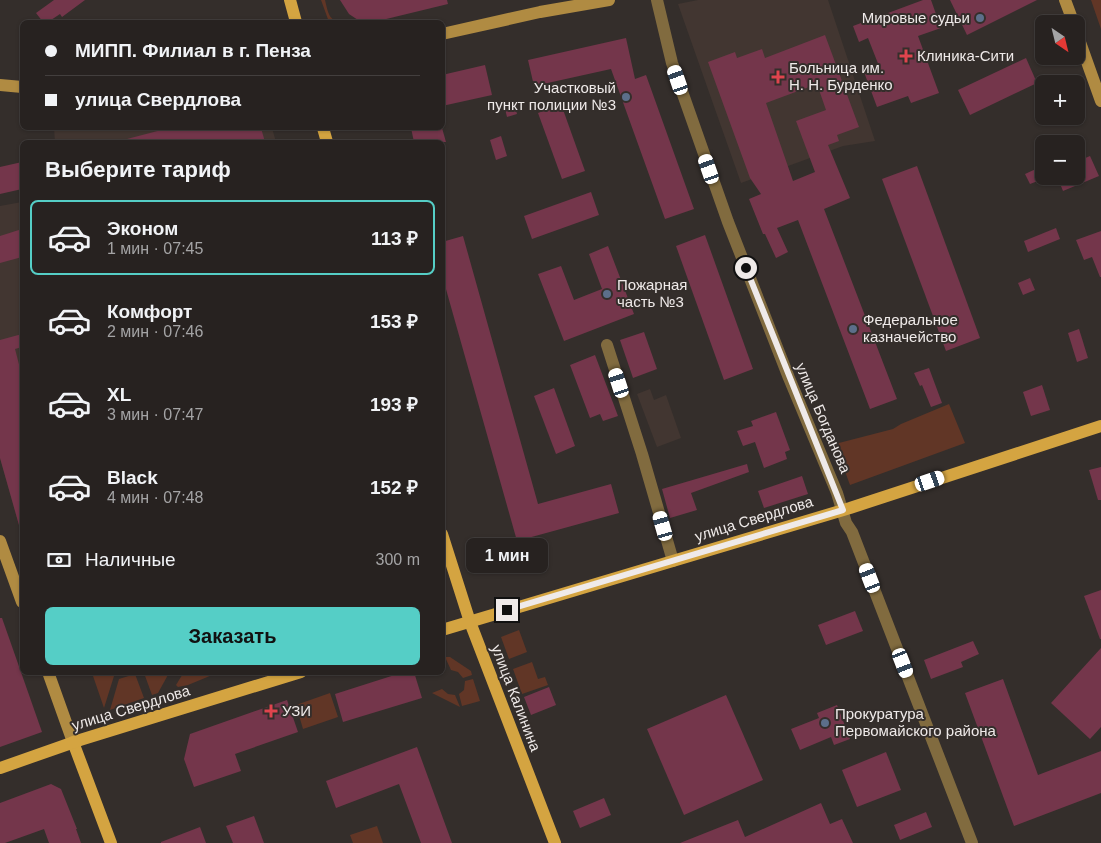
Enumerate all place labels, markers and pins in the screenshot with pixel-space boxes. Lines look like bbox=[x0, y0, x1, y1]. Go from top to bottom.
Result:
place label: Мировые судьи bbox=[862, 9, 970, 26]
marker: Мировые судьи bbox=[974, 12, 986, 24]
place label: Клиника-Сити bbox=[917, 47, 1014, 64]
marker: Клиника-Сити bbox=[899, 49, 913, 63]
place label: Больница им. Н. Н. Бурденко bbox=[789, 59, 893, 93]
marker: Больница им. Н. Н. Бурденко bbox=[771, 70, 785, 84]
place label: Участковый пункт полиции №3 bbox=[487, 79, 616, 113]
marker: Участковый пункт полиции №3 bbox=[620, 91, 632, 103]
place label: Пожарная часть №3 bbox=[617, 276, 687, 310]
marker: Пожарная часть №3 bbox=[601, 288, 613, 300]
place label: Федеральное казначейство bbox=[863, 311, 958, 345]
marker: Федеральное казначейство bbox=[847, 323, 859, 335]
place label: УЗИ bbox=[282, 702, 311, 719]
marker: УЗИ bbox=[264, 704, 278, 718]
place label: Прокуратура Первомайского района bbox=[835, 705, 997, 739]
marker: Прокуратура Первомайского района bbox=[819, 717, 831, 729]

